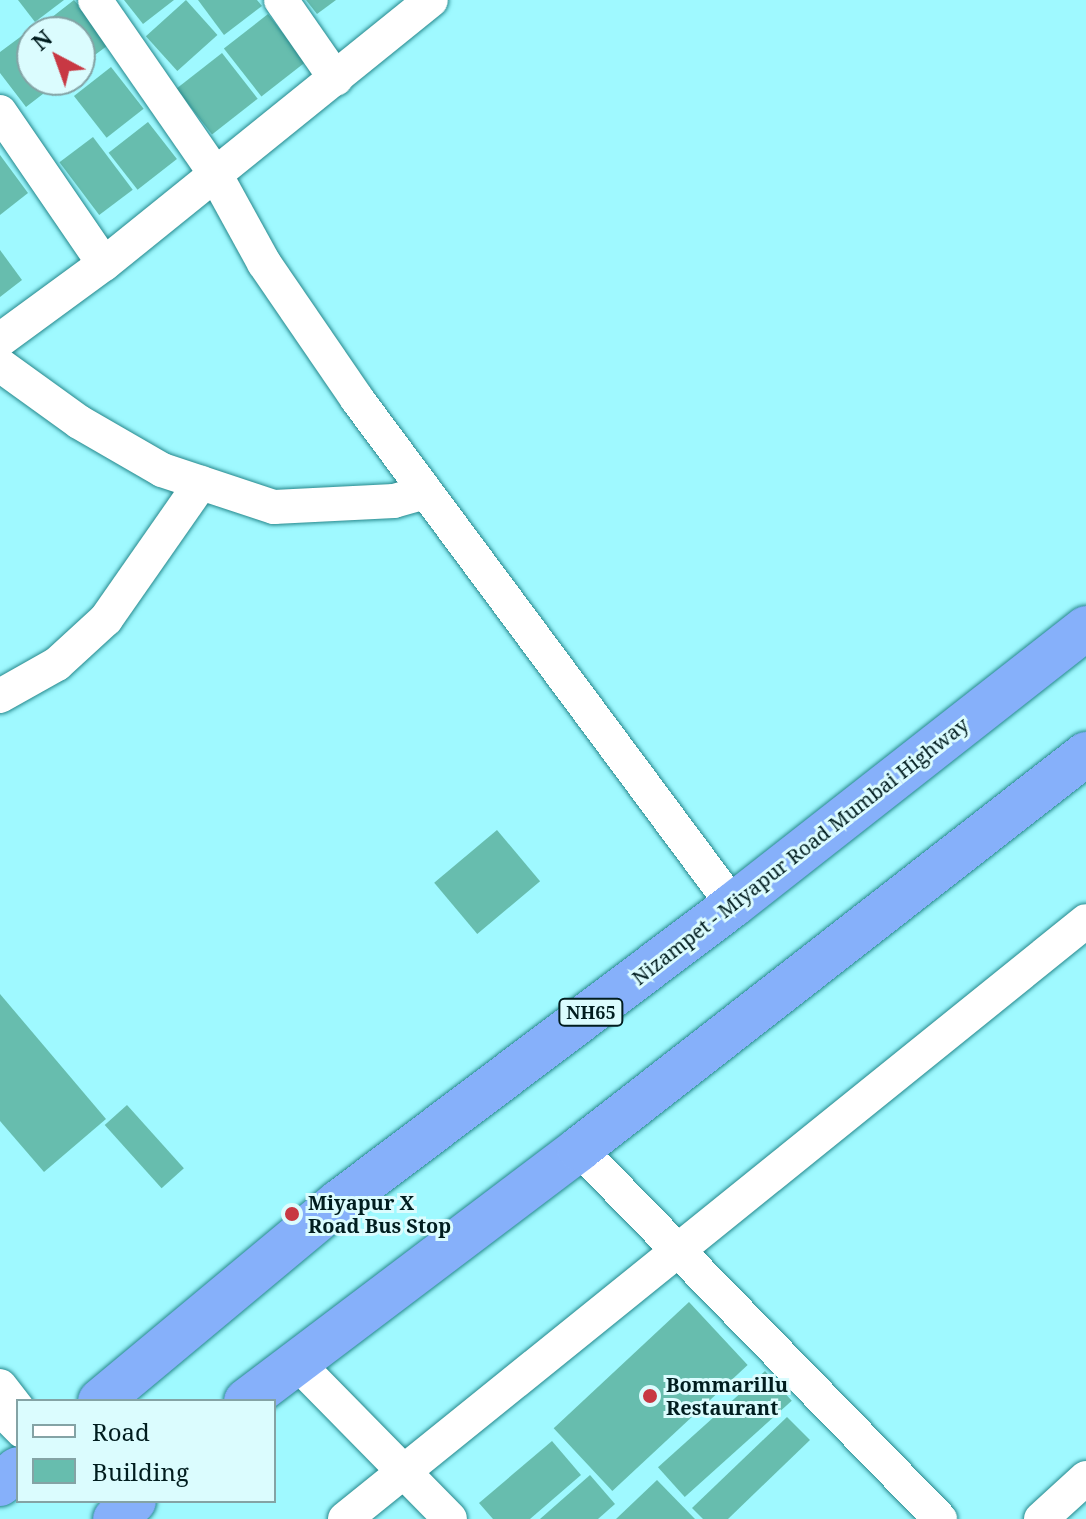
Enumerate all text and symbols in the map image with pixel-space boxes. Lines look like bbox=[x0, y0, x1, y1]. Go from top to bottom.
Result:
north arrow bbox=[16, 16, 96, 96]
text: N bbox=[25, 22, 58, 56]
street label: Nizampet - Miyapur Road Mumbai Highway bbox=[627, 712, 973, 990]
road number: NH65 bbox=[557, 998, 625, 1026]
place label: Miyapur X Road Bus Stop bbox=[308, 1190, 451, 1237]
marker: Miyapur X Road Bus Stop bbox=[283, 1205, 301, 1223]
place label: Bommarillu Restaurant bbox=[666, 1372, 788, 1419]
marker: Bommarillu Restaurant bbox=[641, 1387, 659, 1405]
legend bbox=[16, 1399, 276, 1503]
text: Road bbox=[92, 1415, 150, 1448]
text: Building bbox=[92, 1455, 189, 1488]

